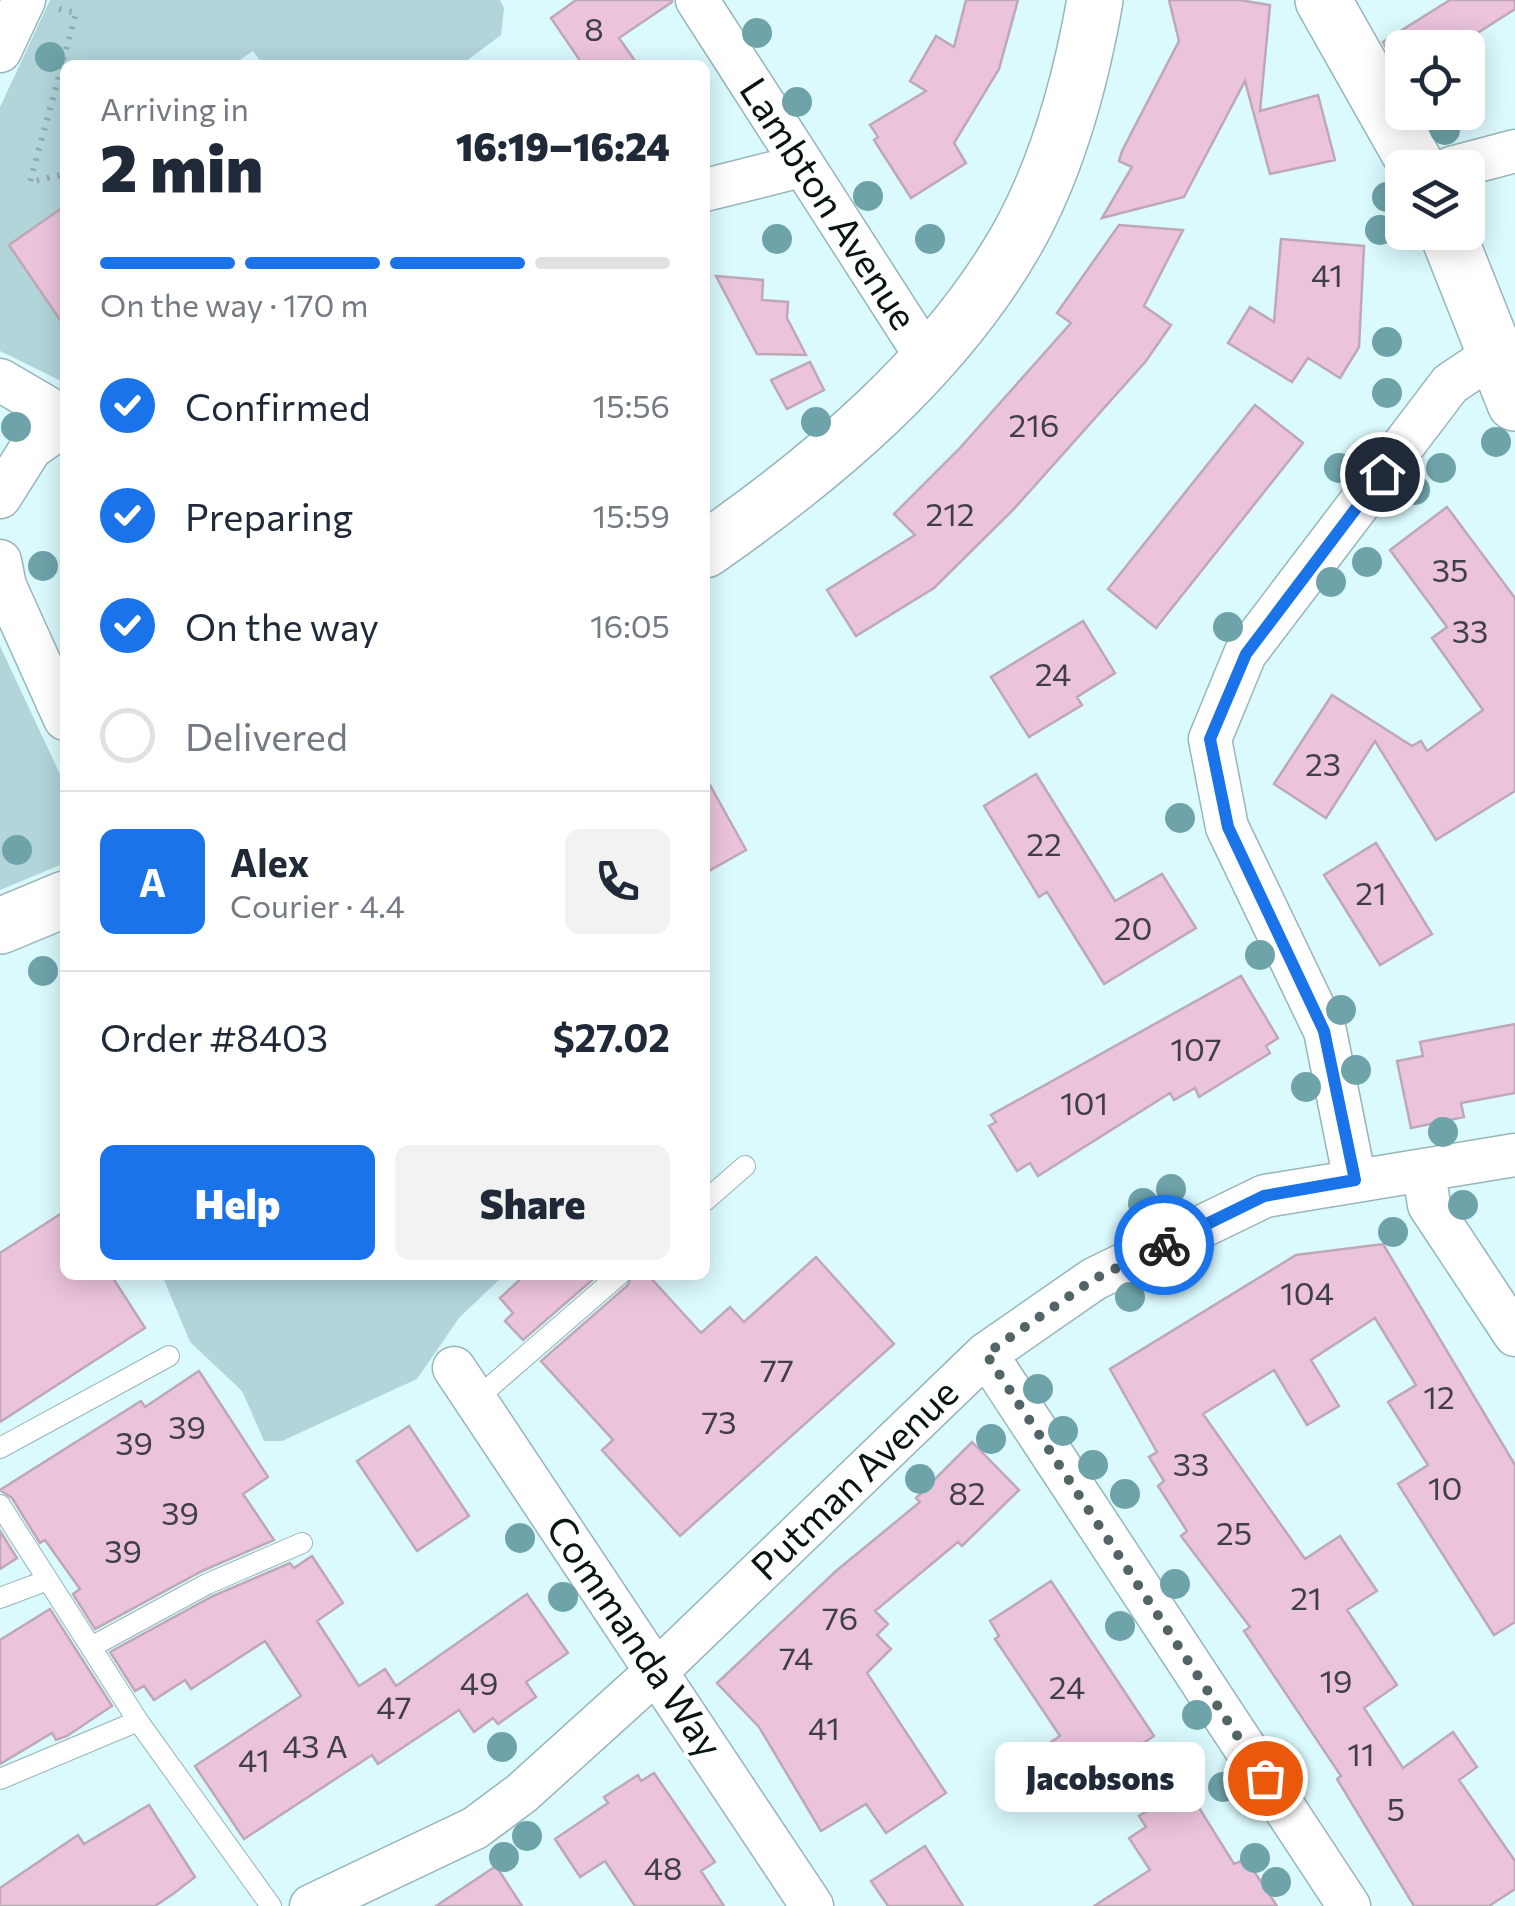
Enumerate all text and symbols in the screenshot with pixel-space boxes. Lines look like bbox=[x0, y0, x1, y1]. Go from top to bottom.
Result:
house number: 8 bbox=[584, 8, 604, 48]
map controls bbox=[1385, 30, 1485, 250]
button: locate bbox=[1385, 30, 1485, 130]
street label: Lambton Avenue bbox=[731, 68, 929, 337]
text: Arriving in bbox=[100, 88, 249, 128]
text: 16:19–16:24 bbox=[456, 122, 670, 169]
text: 2 min bbox=[100, 126, 263, 205]
button: layers bbox=[1385, 150, 1485, 250]
house number: 41 bbox=[1311, 254, 1343, 294]
text: On the way · 170 m bbox=[100, 284, 369, 324]
icon: check bbox=[100, 378, 155, 433]
text: Confirmed bbox=[185, 382, 371, 429]
text: 15:56 bbox=[593, 385, 670, 425]
house number: 216 bbox=[1009, 404, 1059, 444]
pin bbox=[1340, 432, 1425, 517]
icon: home bbox=[1355, 447, 1410, 502]
icon: check bbox=[100, 488, 155, 543]
text: Preparing bbox=[185, 492, 353, 539]
house number: 212 bbox=[925, 493, 975, 533]
text: 15:59 bbox=[593, 495, 670, 535]
house number: 35 bbox=[1432, 549, 1468, 589]
icon: check bbox=[100, 598, 155, 653]
text: On the way bbox=[185, 602, 379, 649]
text: 16:05 bbox=[590, 605, 670, 645]
house number: 33 bbox=[1452, 610, 1488, 650]
house number: 24 bbox=[1035, 653, 1071, 693]
text: Delivered bbox=[185, 712, 348, 759]
house number: 23 bbox=[1305, 743, 1341, 783]
house number: 22 bbox=[1026, 823, 1062, 863]
button: phone bbox=[565, 829, 670, 934]
text: Alex bbox=[230, 838, 309, 885]
text: A bbox=[139, 858, 166, 905]
house number: 21 bbox=[1355, 872, 1387, 912]
text: Courier · 4.4 bbox=[230, 885, 405, 925]
house number: 20 bbox=[1114, 907, 1152, 947]
text: Order #8403 bbox=[100, 1013, 328, 1060]
text: $27.02 bbox=[553, 1013, 670, 1060]
house number: 107 bbox=[1170, 1028, 1222, 1068]
house number: 101 bbox=[1060, 1082, 1108, 1122]
button: Help bbox=[100, 1145, 375, 1260]
button: Share bbox=[395, 1145, 670, 1260]
courier bbox=[1114, 1195, 1214, 1295]
icon: bike bbox=[1137, 1218, 1192, 1273]
house number: 104 bbox=[1280, 1272, 1334, 1312]
house number: 77 bbox=[760, 1349, 794, 1389]
street label: Putman Avenue bbox=[740, 1368, 966, 1589]
house number: 12 bbox=[1423, 1376, 1455, 1416]
house number: 73 bbox=[701, 1401, 737, 1441]
house number: 39 bbox=[168, 1406, 206, 1446]
house number: 39 bbox=[115, 1422, 153, 1462]
house number: 33 bbox=[1173, 1443, 1209, 1483]
house number: 10 bbox=[1428, 1467, 1462, 1507]
house number: 82 bbox=[948, 1472, 986, 1512]
house number: 39 bbox=[161, 1492, 199, 1532]
street label: Commanda Way bbox=[538, 1506, 734, 1765]
house number: 25 bbox=[1216, 1512, 1252, 1552]
house number: 39 bbox=[104, 1530, 142, 1570]
house number: 21 bbox=[1290, 1577, 1322, 1617]
house number: 76 bbox=[822, 1597, 858, 1637]
house number: 74 bbox=[779, 1637, 813, 1677]
house number: 19 bbox=[1319, 1660, 1353, 1700]
house number: 49 bbox=[460, 1662, 498, 1702]
house number: 24 bbox=[1049, 1666, 1085, 1706]
house number: 47 bbox=[376, 1686, 412, 1726]
house number: 41 bbox=[808, 1707, 840, 1747]
house number: 43 A bbox=[282, 1725, 348, 1765]
house number: 11 bbox=[1347, 1733, 1375, 1773]
pin bbox=[1223, 1736, 1308, 1821]
house number: 41 bbox=[238, 1739, 270, 1779]
callout: Jacobsons bbox=[995, 1743, 1205, 1813]
icon: bag bbox=[1238, 1751, 1293, 1806]
text: Jacobsons bbox=[1026, 1757, 1174, 1797]
house number: 5 bbox=[1387, 1788, 1405, 1828]
house number: 48 bbox=[644, 1847, 682, 1887]

